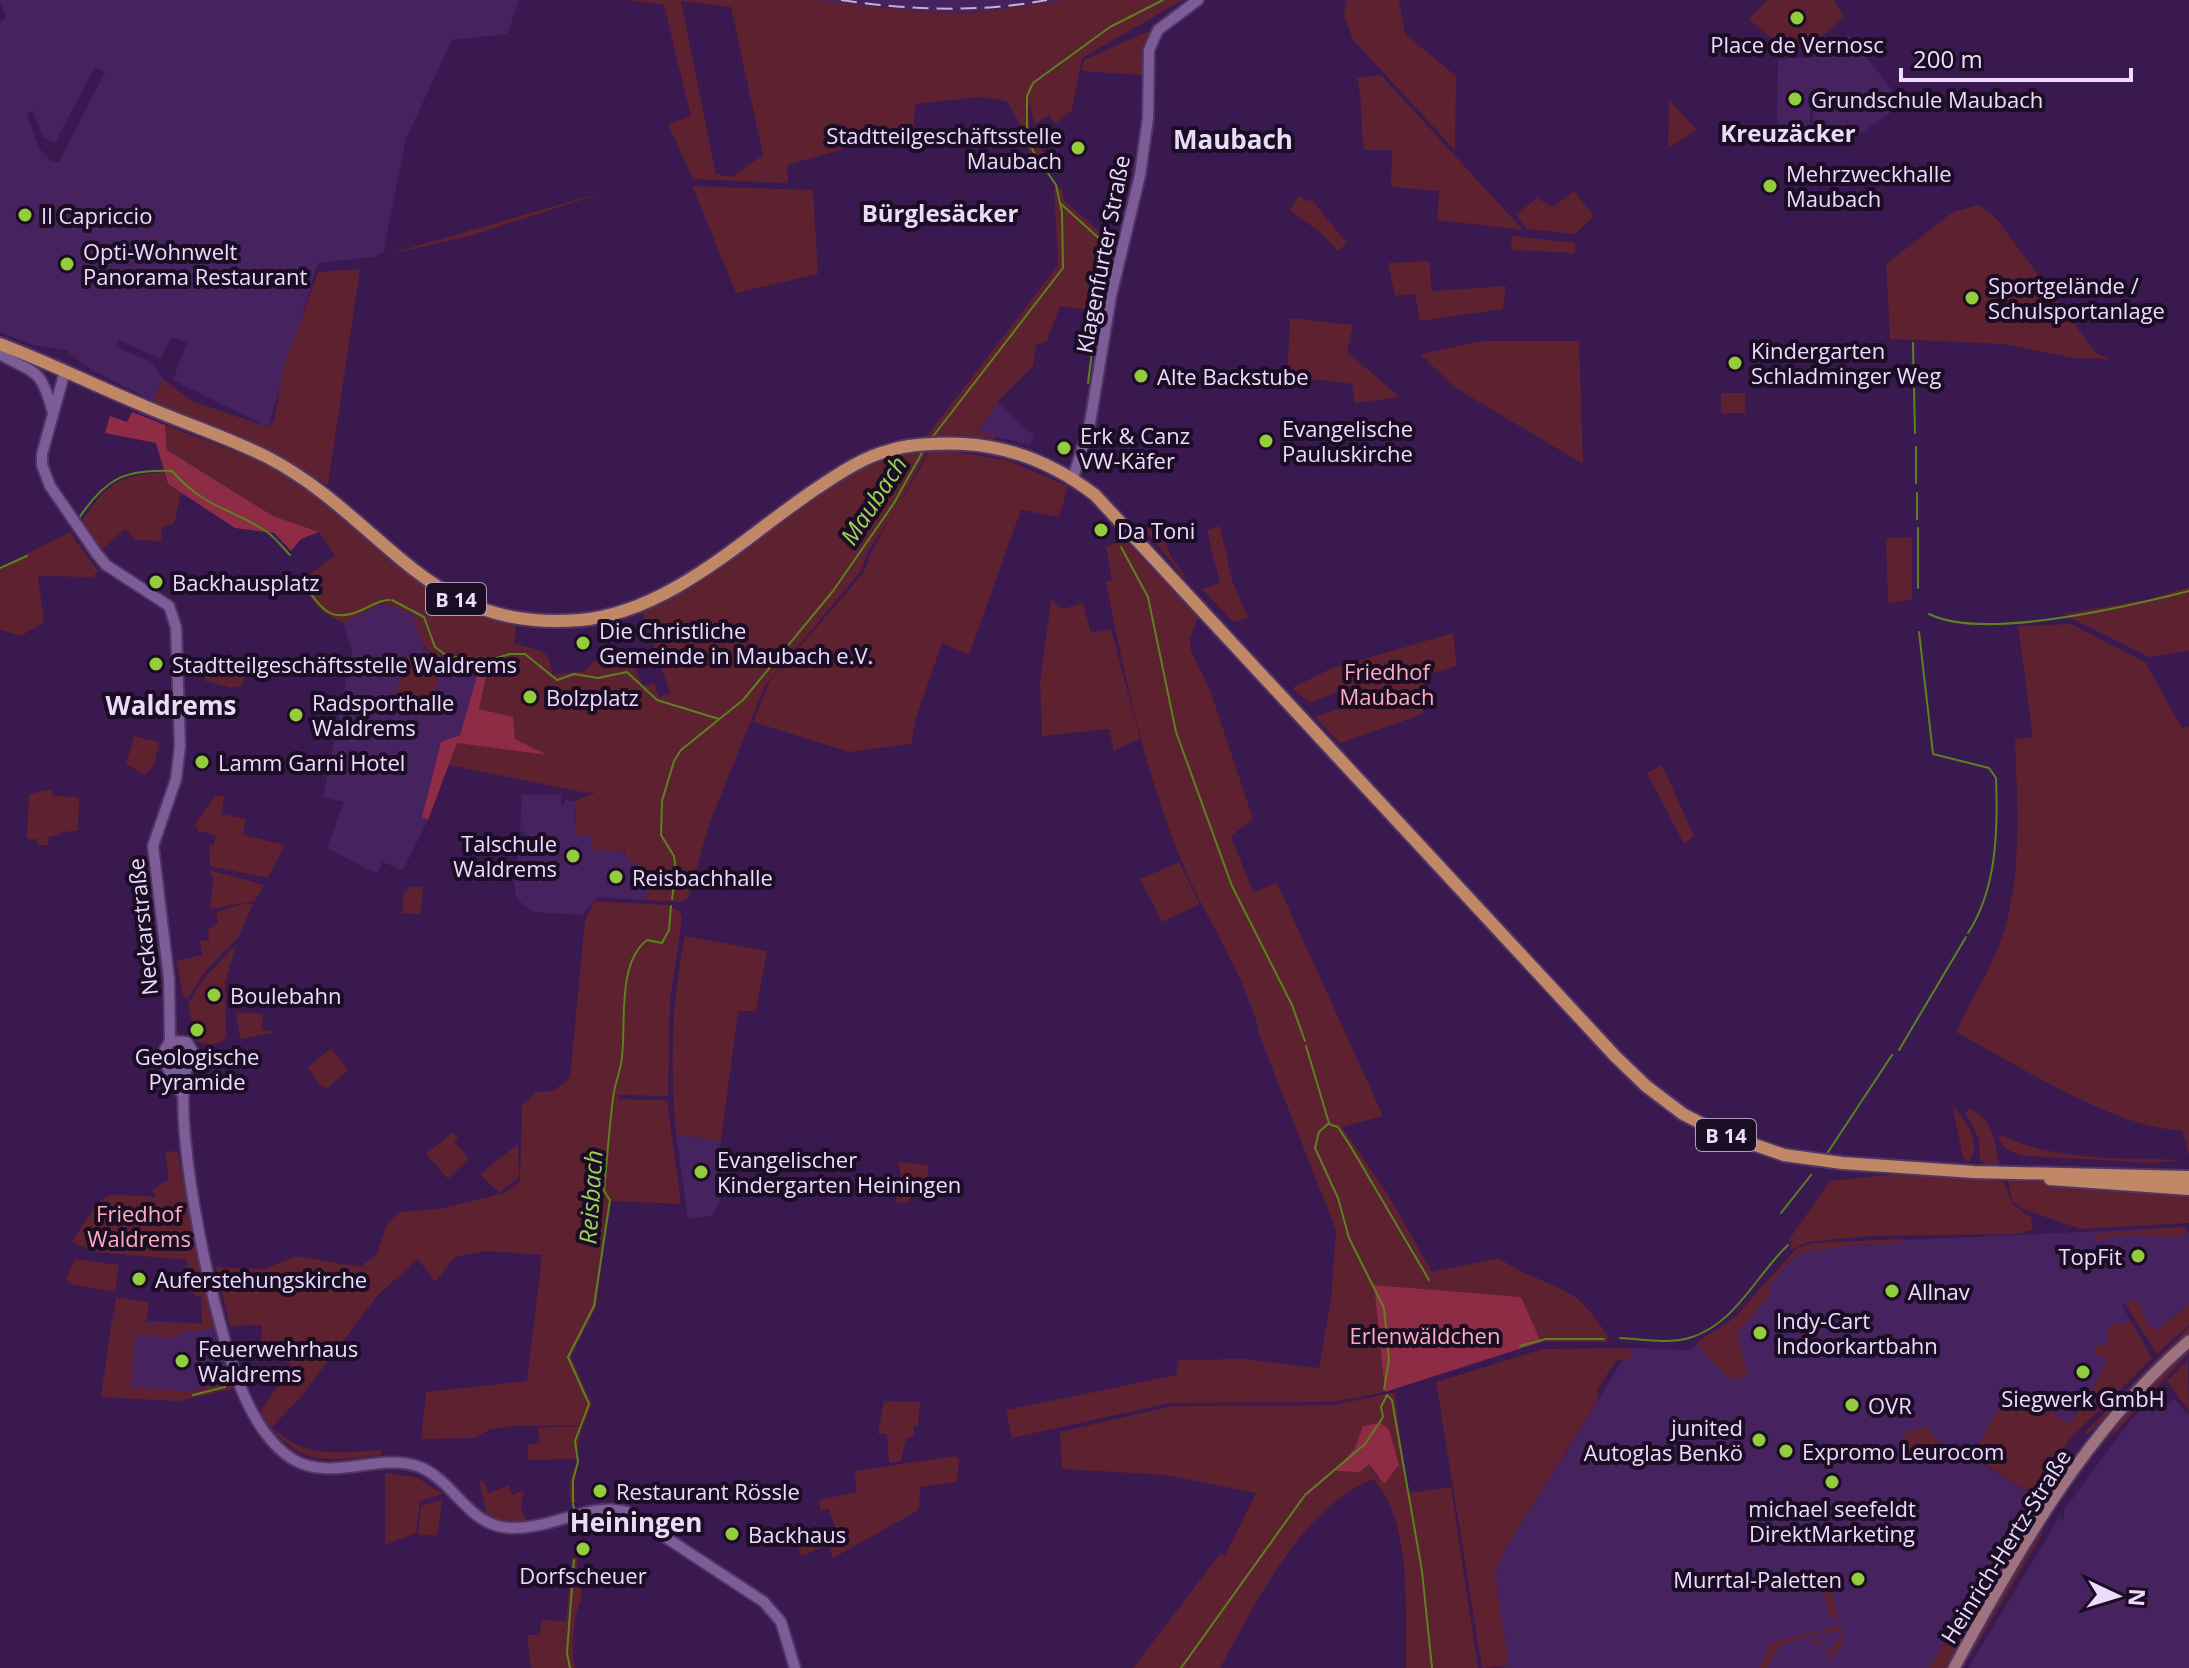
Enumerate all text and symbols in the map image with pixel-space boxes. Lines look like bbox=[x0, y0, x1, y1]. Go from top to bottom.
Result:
marker: Place de Vernosc bbox=[1788, 9, 1806, 27]
place label: Place de Vernosc bbox=[1710, 29, 1884, 59]
scale bar bbox=[1901, 32, 2131, 82]
text: 200 m bbox=[1913, 42, 1983, 75]
place label: Grundschule Maubach bbox=[1811, 84, 2043, 114]
marker: Grundschule Maubach bbox=[1786, 90, 1804, 108]
district label: Kreuzäcker bbox=[1720, 116, 1856, 149]
place label: Stadtteilgeschäftsstelle Maubach bbox=[826, 120, 1062, 175]
district label: Maubach bbox=[1173, 121, 1293, 157]
marker: Stadtteilgeschäftsstelle Maubach bbox=[1069, 139, 1087, 157]
street label: Klagenfurter Straße bbox=[1068, 152, 1136, 356]
place label: Mehrzweckhalle Maubach bbox=[1786, 158, 1952, 213]
marker: Mehrzweckhalle Maubach bbox=[1761, 177, 1779, 195]
district label: Bürglesäcker bbox=[862, 196, 1018, 229]
place label: Il Capriccio bbox=[41, 200, 152, 230]
marker: Il Capriccio bbox=[16, 206, 34, 224]
place label: Opti-Wohnwelt Panorama Restaurant bbox=[83, 236, 307, 291]
marker: Opti-Wohnwelt Panorama Restaurant bbox=[58, 255, 76, 273]
place label: Sportgelände / Schulsportanlage bbox=[1988, 270, 2165, 325]
marker: Sportgelände / Schulsportanlage bbox=[1963, 289, 1981, 307]
place label: Kindergarten Schladminger Weg bbox=[1751, 335, 1941, 390]
marker: Kindergarten Schladminger Weg bbox=[1726, 354, 1744, 372]
place label: Alte Backstube bbox=[1157, 361, 1309, 391]
marker: Alte Backstube bbox=[1132, 367, 1150, 385]
place label: Evangelische Pauluskirche bbox=[1282, 413, 1413, 468]
place label: Erk & Canz VW-Käfer bbox=[1080, 420, 1190, 475]
marker: Evangelische Pauluskirche bbox=[1257, 432, 1275, 450]
marker: Erk & Canz VW-Käfer bbox=[1055, 439, 1073, 457]
water label: Maubach bbox=[832, 449, 914, 551]
place label: Da Toni bbox=[1117, 515, 1195, 545]
marker: Da Toni bbox=[1092, 521, 1110, 539]
place label: Backhausplatz bbox=[172, 567, 320, 597]
marker: Backhausplatz bbox=[147, 573, 165, 591]
road number: B 14 bbox=[426, 583, 486, 615]
place label: Die Christliche Gemeinde in Maubach e.V. bbox=[599, 615, 873, 670]
marker: Die Christliche Gemeinde in Maubach e.V. bbox=[574, 634, 592, 652]
place label: Stadtteilgeschäftsstelle Waldrems bbox=[172, 649, 517, 679]
marker: Stadtteilgeschäftsstelle Waldrems bbox=[147, 655, 165, 673]
park label: Friedhof Maubach bbox=[1339, 656, 1435, 711]
place label: Bolzplatz bbox=[546, 682, 639, 712]
district label: Waldrems bbox=[106, 687, 236, 723]
place label: Radsporthalle Waldrems bbox=[312, 687, 454, 742]
marker: Bolzplatz bbox=[521, 688, 539, 706]
marker: Radsporthalle Waldrems bbox=[287, 706, 305, 724]
place label: Lamm Garni Hotel bbox=[218, 747, 405, 777]
marker: Lamm Garni Hotel bbox=[193, 753, 211, 771]
place label: Talschule Waldrems bbox=[453, 828, 557, 883]
marker: Talschule Waldrems bbox=[564, 847, 582, 865]
street label: Neckarstraße bbox=[120, 857, 164, 997]
place label: Reisbachhalle bbox=[632, 862, 773, 892]
marker: Reisbachhalle bbox=[607, 868, 625, 886]
place label: Boulebahn bbox=[230, 980, 342, 1010]
marker: Boulebahn bbox=[205, 986, 223, 1004]
marker: Geologische Pyramide bbox=[188, 1021, 206, 1039]
place label: Geologische Pyramide bbox=[135, 1041, 259, 1096]
road number: B 14 bbox=[1696, 1119, 1756, 1151]
place label: Evangelischer Kindergarten Heiningen bbox=[717, 1144, 961, 1199]
water label: Reisbach bbox=[570, 1149, 610, 1245]
marker: Evangelischer Kindergarten Heiningen bbox=[692, 1163, 710, 1181]
park label: Friedhof Waldrems bbox=[87, 1198, 191, 1253]
place label: TopFit bbox=[2058, 1241, 2122, 1271]
marker: TopFit bbox=[2129, 1247, 2147, 1265]
place label: Auferstehungskirche bbox=[155, 1264, 367, 1294]
marker: Auferstehungskirche bbox=[130, 1270, 148, 1288]
place label: Allnav bbox=[1908, 1276, 1970, 1306]
marker: Allnav bbox=[1883, 1282, 1901, 1300]
place label: Indy-Cart Indoorkartbahn bbox=[1776, 1305, 1938, 1360]
park label: Erlenwäldchen bbox=[1350, 1320, 1500, 1350]
marker: Indy-Cart Indoorkartbahn bbox=[1751, 1324, 1769, 1342]
place label: Feuerwehrhaus Waldrems bbox=[198, 1333, 358, 1388]
marker: Feuerwehrhaus Waldrems bbox=[173, 1352, 191, 1370]
marker: Siegwerk GmbH bbox=[2074, 1363, 2092, 1381]
place label: Siegwerk GmbH bbox=[2001, 1383, 2165, 1413]
place label: OVR bbox=[1868, 1390, 1912, 1420]
marker: OVR bbox=[1843, 1396, 1861, 1414]
place label: junited Autoglas Benkö bbox=[1584, 1412, 1743, 1467]
marker: junited Autoglas Benkö bbox=[1750, 1431, 1768, 1449]
place label: Expromo Leurocom bbox=[1802, 1436, 2004, 1466]
marker: Expromo Leurocom bbox=[1777, 1442, 1795, 1460]
street label: Heinrich-Hertz-Straße bbox=[1933, 1443, 2077, 1649]
marker: michael seefeldt DirektMarketing bbox=[1823, 1473, 1841, 1491]
place label: Restaurant Rössle bbox=[616, 1476, 800, 1506]
marker: Restaurant Rössle bbox=[591, 1482, 609, 1500]
place label: michael seefeldt DirektMarketing bbox=[1748, 1493, 1916, 1548]
district label: Heiningen bbox=[570, 1504, 702, 1540]
place label: Backhaus bbox=[748, 1519, 846, 1549]
marker: Backhaus bbox=[723, 1525, 741, 1543]
marker: Dorfscheuer bbox=[574, 1540, 592, 1558]
north arrow bbox=[2077, 1556, 2157, 1636]
place label: Dorfscheuer bbox=[519, 1560, 647, 1590]
place label: Murrtal-Paletten bbox=[1673, 1564, 1842, 1594]
marker: Murrtal-Paletten bbox=[1849, 1570, 1867, 1588]
text: N bbox=[2122, 1587, 2154, 1607]

